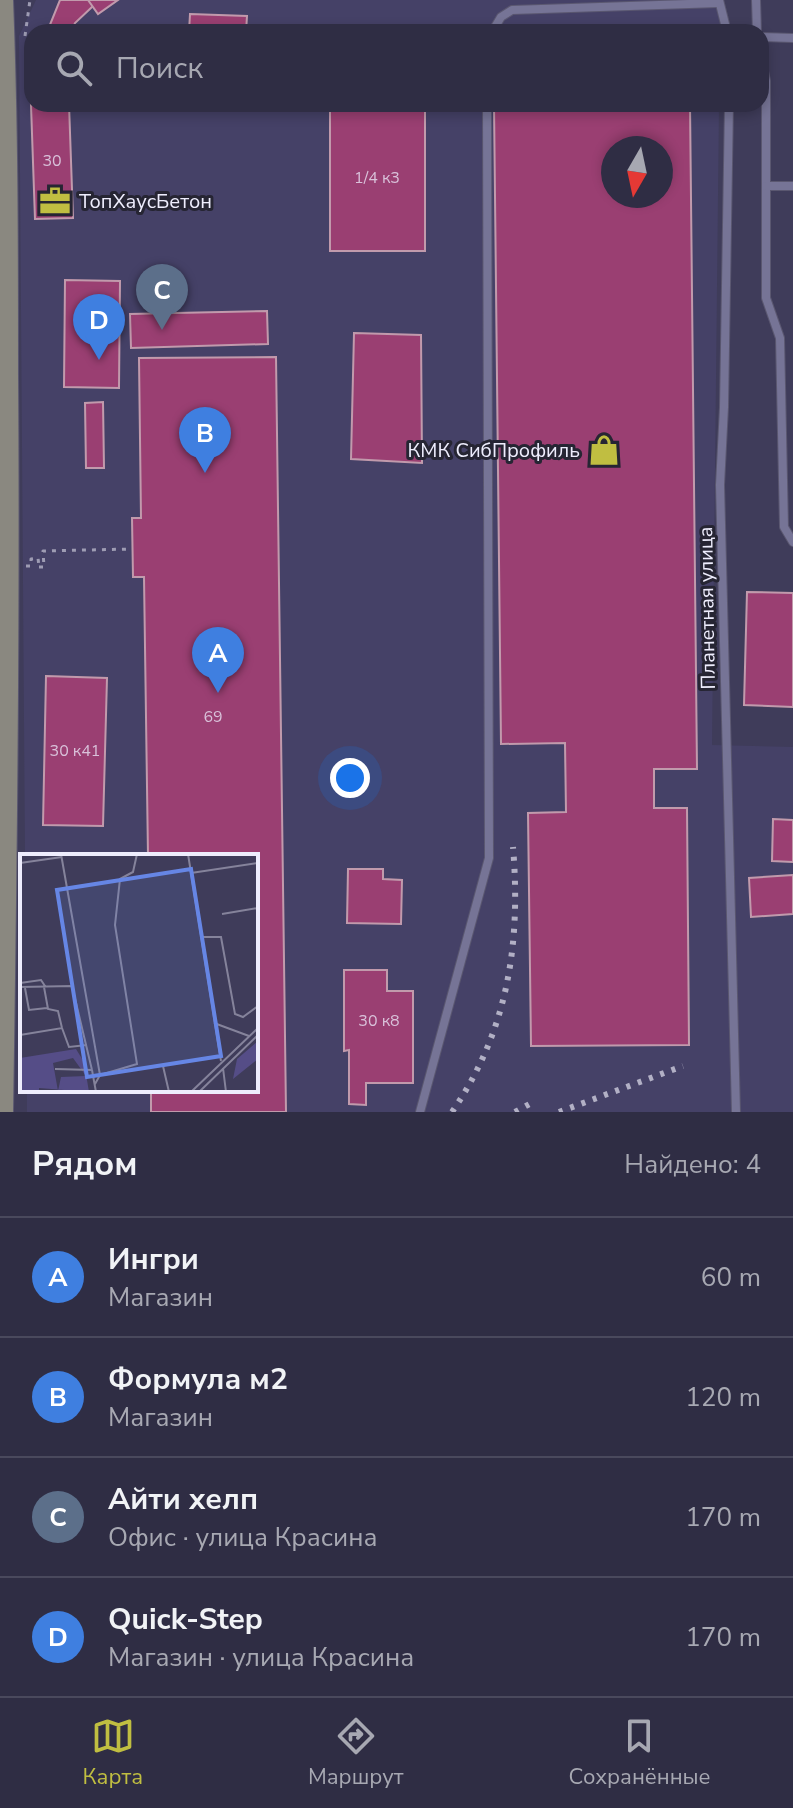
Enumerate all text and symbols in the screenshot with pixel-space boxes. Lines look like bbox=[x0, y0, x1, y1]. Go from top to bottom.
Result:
search box bbox=[24, 24, 769, 112]
icon: search bbox=[52, 46, 96, 90]
text: Поиск bbox=[116, 48, 203, 89]
north arrow bbox=[601, 136, 673, 208]
house number: 30 bbox=[42, 150, 62, 172]
house number: 1/4 к3 bbox=[354, 167, 400, 189]
office icon: ТопХаусБетон bbox=[38, 184, 72, 218]
place label: ТопХаусБетон bbox=[79, 188, 212, 215]
pin: C bbox=[136, 264, 188, 330]
pin: D bbox=[73, 294, 125, 360]
pin: B bbox=[179, 407, 231, 473]
shop icon: КМК СибПрофиль bbox=[587, 433, 621, 467]
place label: КМК СибПрофиль bbox=[408, 437, 580, 464]
street label: Планетная улица bbox=[692, 526, 722, 690]
pin: A bbox=[192, 627, 244, 693]
house number: 69 bbox=[203, 706, 223, 728]
house number: 30 к41 bbox=[50, 740, 100, 762]
your location bbox=[330, 758, 370, 798]
inset map bbox=[20, 854, 258, 1092]
house number: 30 к8 bbox=[358, 1010, 400, 1032]
text: Рядом bbox=[32, 1141, 138, 1187]
text: Найдено: 4 bbox=[624, 1147, 761, 1182]
text: Ингри bbox=[108, 1239, 199, 1280]
text: A bbox=[48, 1260, 68, 1295]
text: 60 m bbox=[701, 1260, 761, 1295]
text: Магазин bbox=[108, 1280, 213, 1315]
text: Формула м2 bbox=[108, 1359, 288, 1400]
text: B bbox=[49, 1380, 67, 1415]
text: 120 m bbox=[685, 1380, 761, 1415]
text: Магазин bbox=[108, 1400, 213, 1435]
text: Айти хелп bbox=[108, 1479, 258, 1520]
text: C bbox=[49, 1500, 67, 1535]
text: 170 m bbox=[685, 1500, 761, 1535]
text: Офис · улица Красина bbox=[108, 1520, 377, 1555]
text: Quick-Step bbox=[108, 1599, 263, 1640]
text: D bbox=[48, 1620, 68, 1655]
text: 170 m bbox=[685, 1620, 761, 1655]
text: Магазин · улица Красина bbox=[108, 1640, 414, 1675]
tab: Карта bbox=[82, 1714, 143, 1792]
tab: Маршрут bbox=[308, 1714, 404, 1792]
tab: Сохранённые bbox=[568, 1714, 711, 1792]

